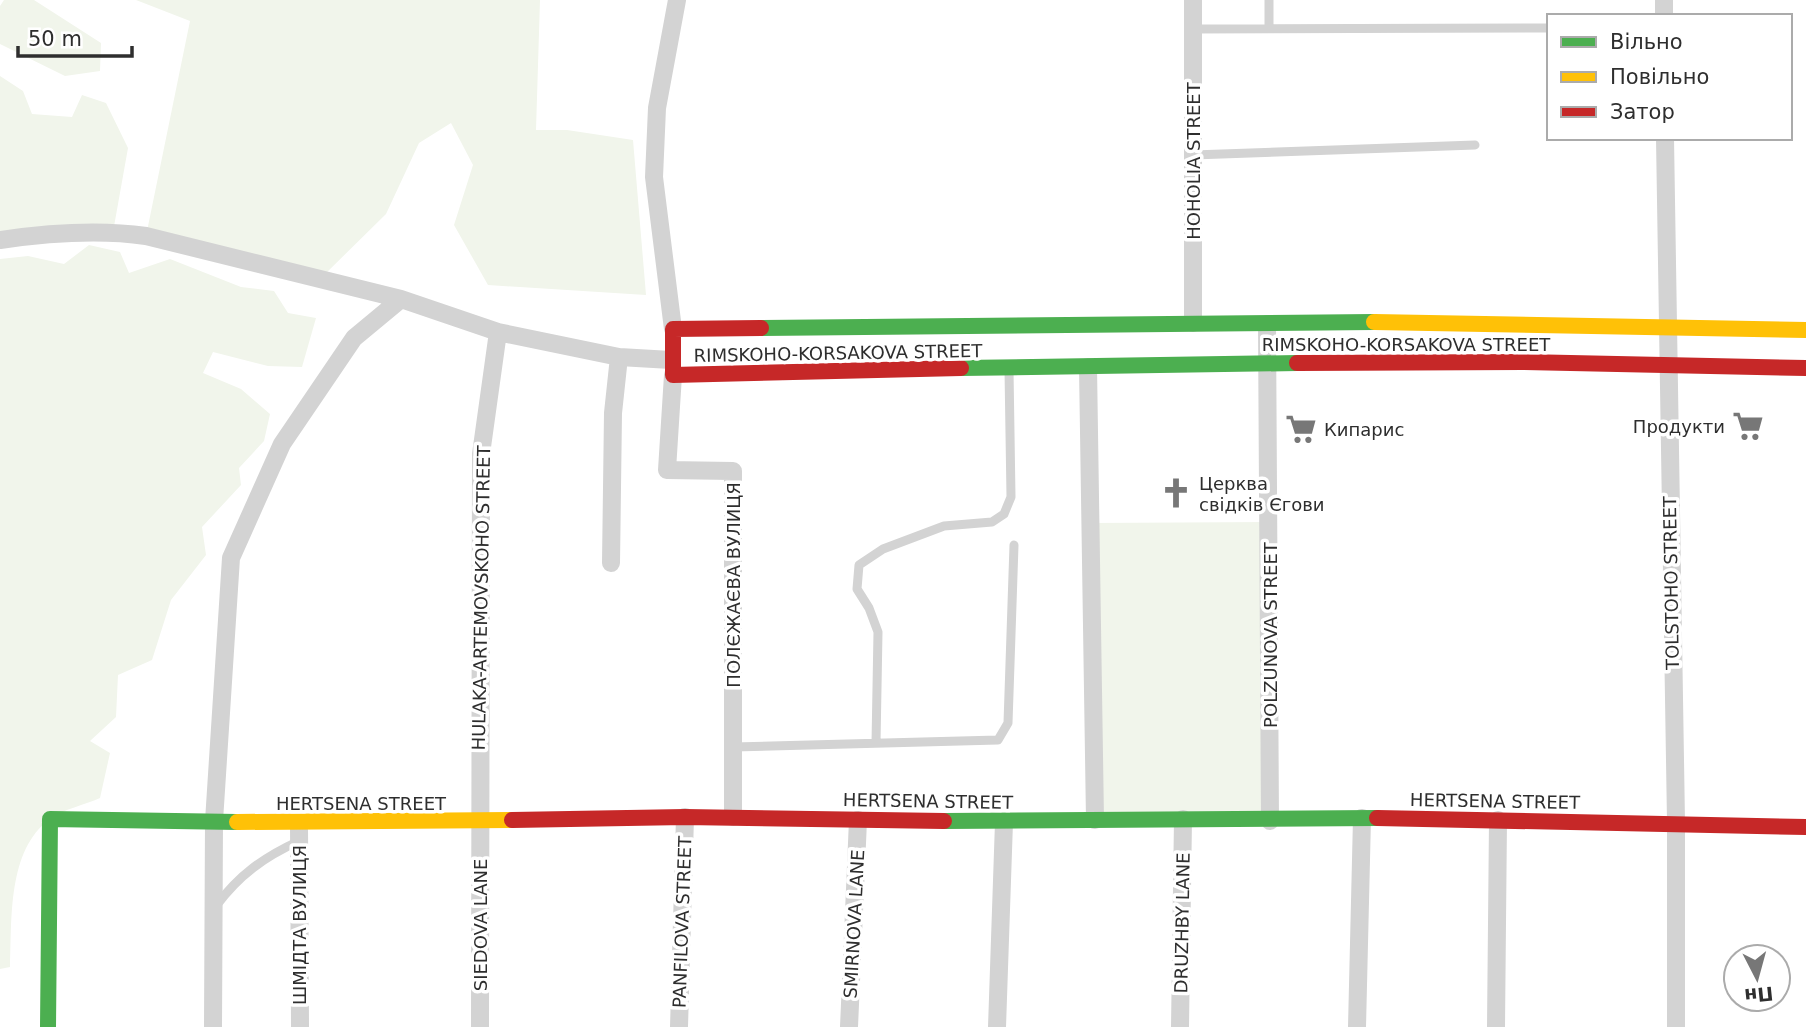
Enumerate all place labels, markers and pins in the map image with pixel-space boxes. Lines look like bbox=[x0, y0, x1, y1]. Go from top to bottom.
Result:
supermarket icon: Продукти bbox=[1731, 409, 1765, 443]
supermarket icon: Кипарис bbox=[1284, 412, 1318, 446]
place label: Продукти bbox=[1633, 416, 1725, 437]
place label: Кипарис bbox=[1324, 419, 1404, 440]
place label: Церква свідків Єгови bbox=[1199, 473, 1325, 515]
church icon: Церква свідків Єгови bbox=[1159, 476, 1193, 510]

